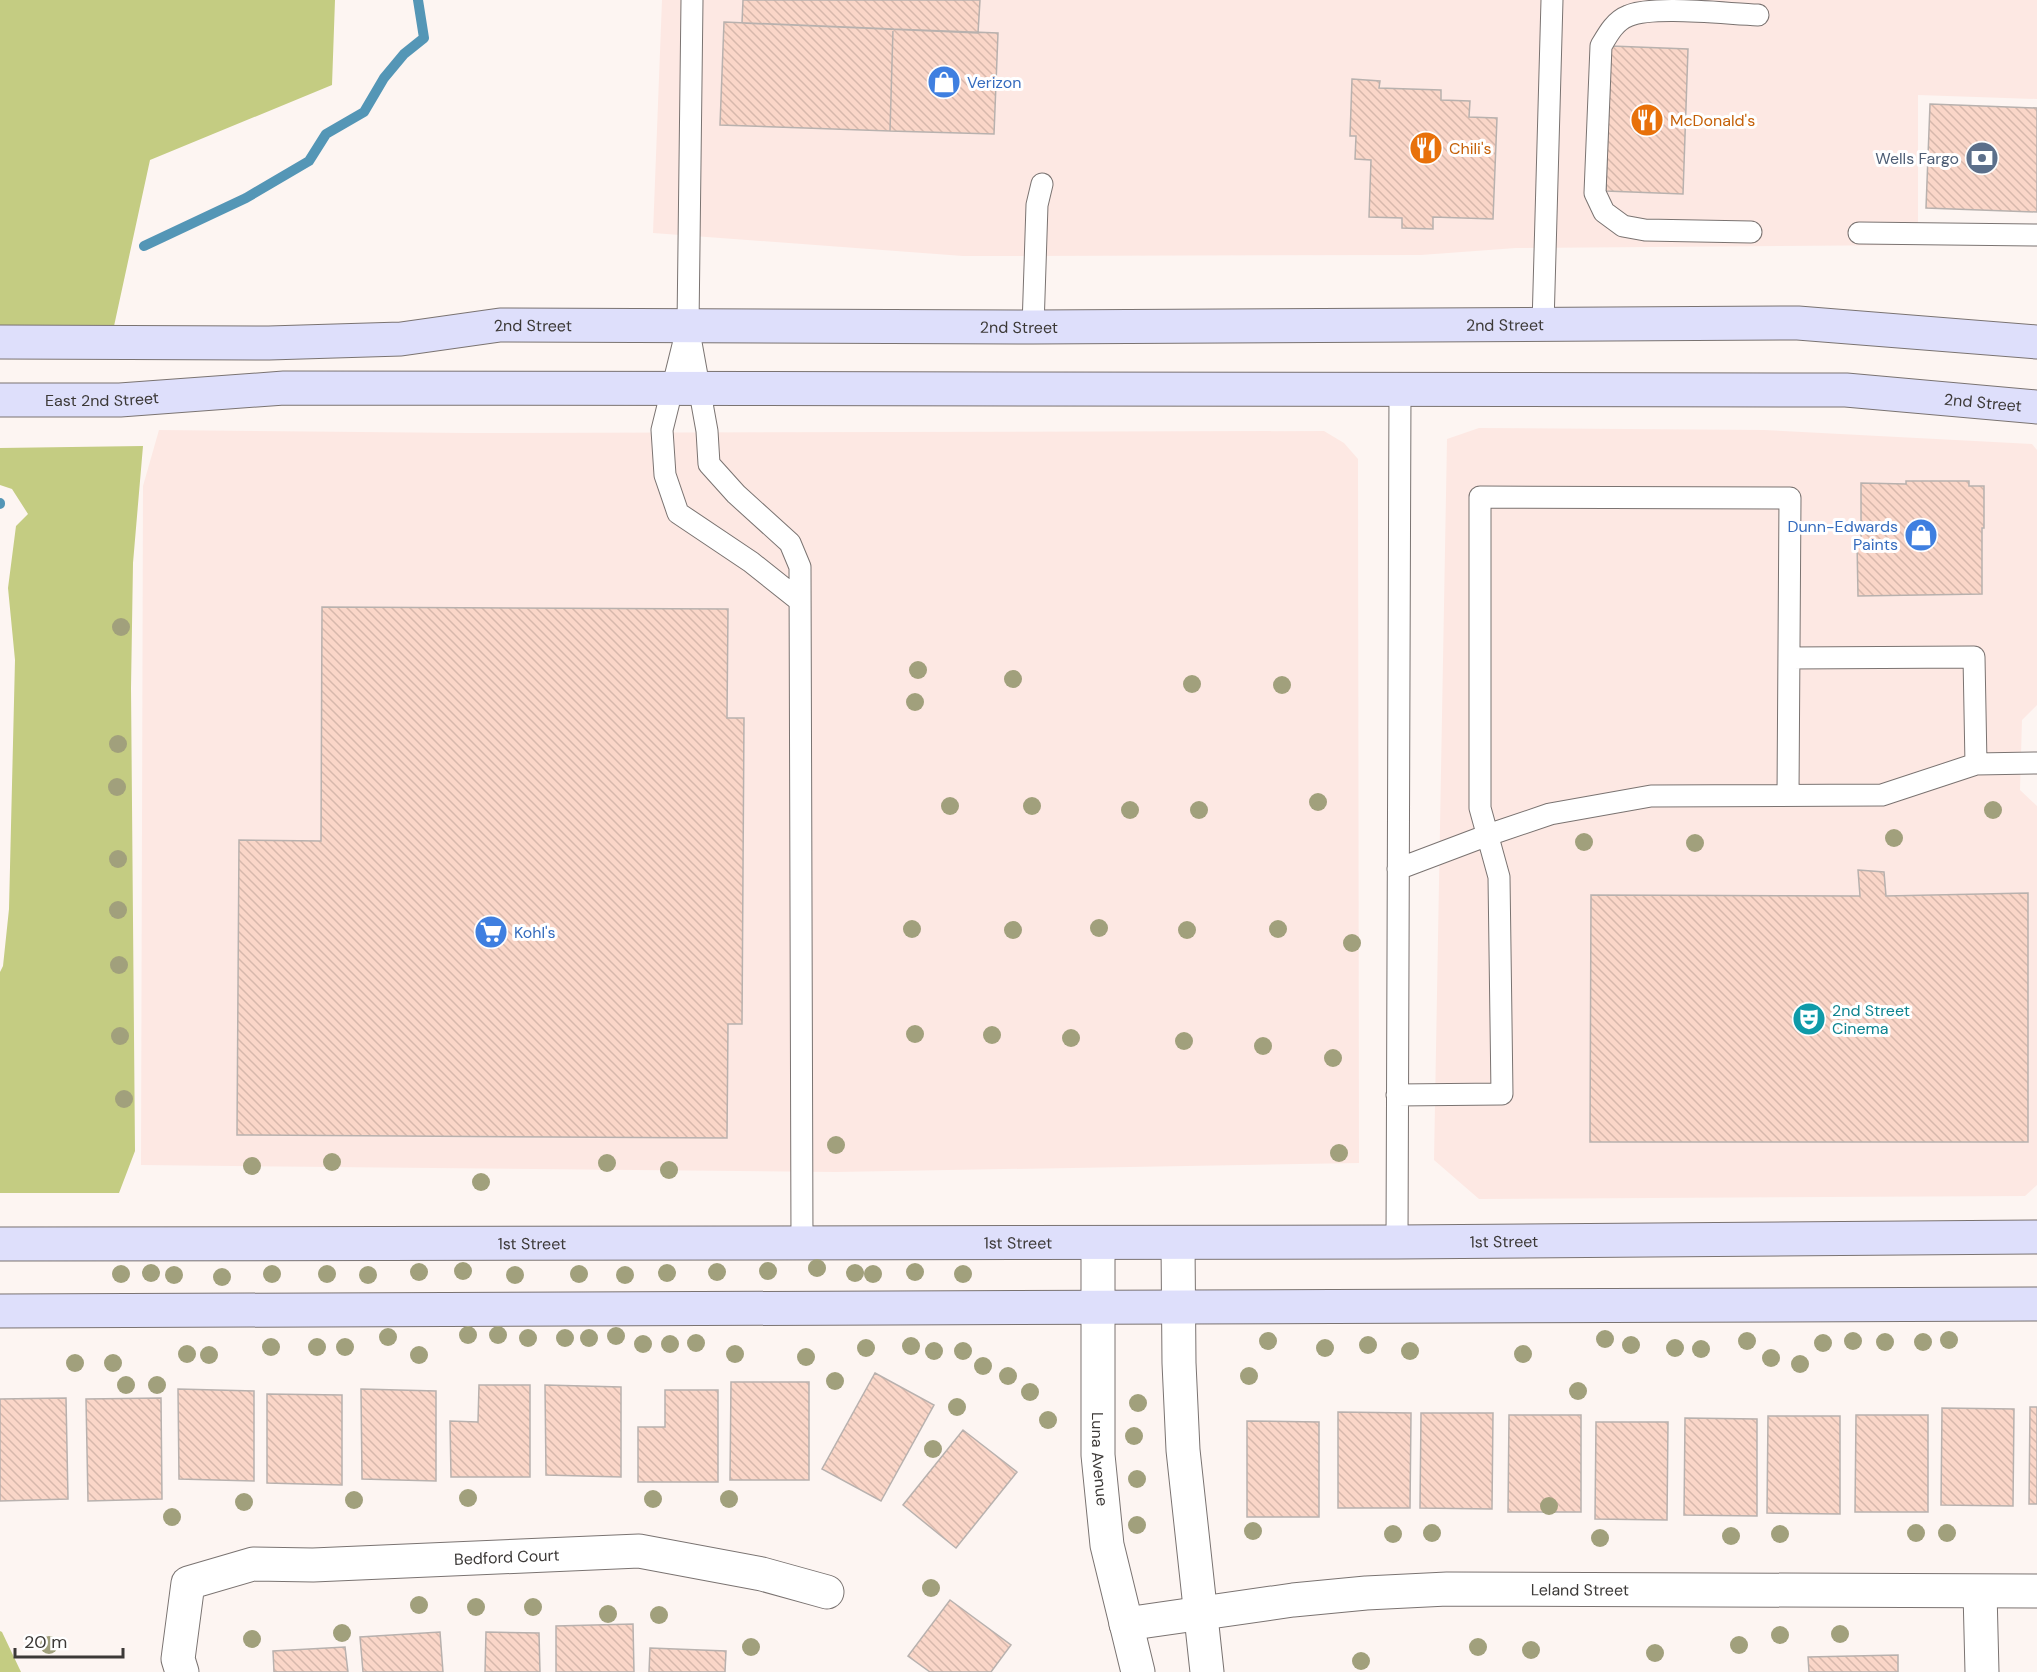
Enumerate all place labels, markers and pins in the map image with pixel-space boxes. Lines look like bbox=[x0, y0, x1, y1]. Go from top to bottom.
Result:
shop icon: Verizon bbox=[926, 64, 962, 100]
place label: Verizon bbox=[967, 72, 1022, 93]
restaurant icon: McDonald's bbox=[1629, 102, 1665, 138]
place label: McDonald's bbox=[1670, 110, 1755, 131]
restaurant icon: Chili's bbox=[1408, 130, 1444, 166]
place label: Chili's bbox=[1449, 138, 1492, 159]
bank icon: Wells Fargo bbox=[1964, 140, 2000, 176]
place label: Wells Fargo bbox=[1875, 148, 1959, 169]
place label: Dunn-Edwards Paints bbox=[1787, 516, 1898, 555]
shop icon: Dunn-Edwards Paints bbox=[1903, 517, 1939, 553]
supermarket icon: Kohl's bbox=[473, 914, 509, 950]
place label: Kohl's bbox=[514, 922, 556, 943]
place label: 2nd Street Cinema bbox=[1832, 1000, 1910, 1039]
theatre icon: 2nd Street Cinema bbox=[1791, 1001, 1827, 1037]

